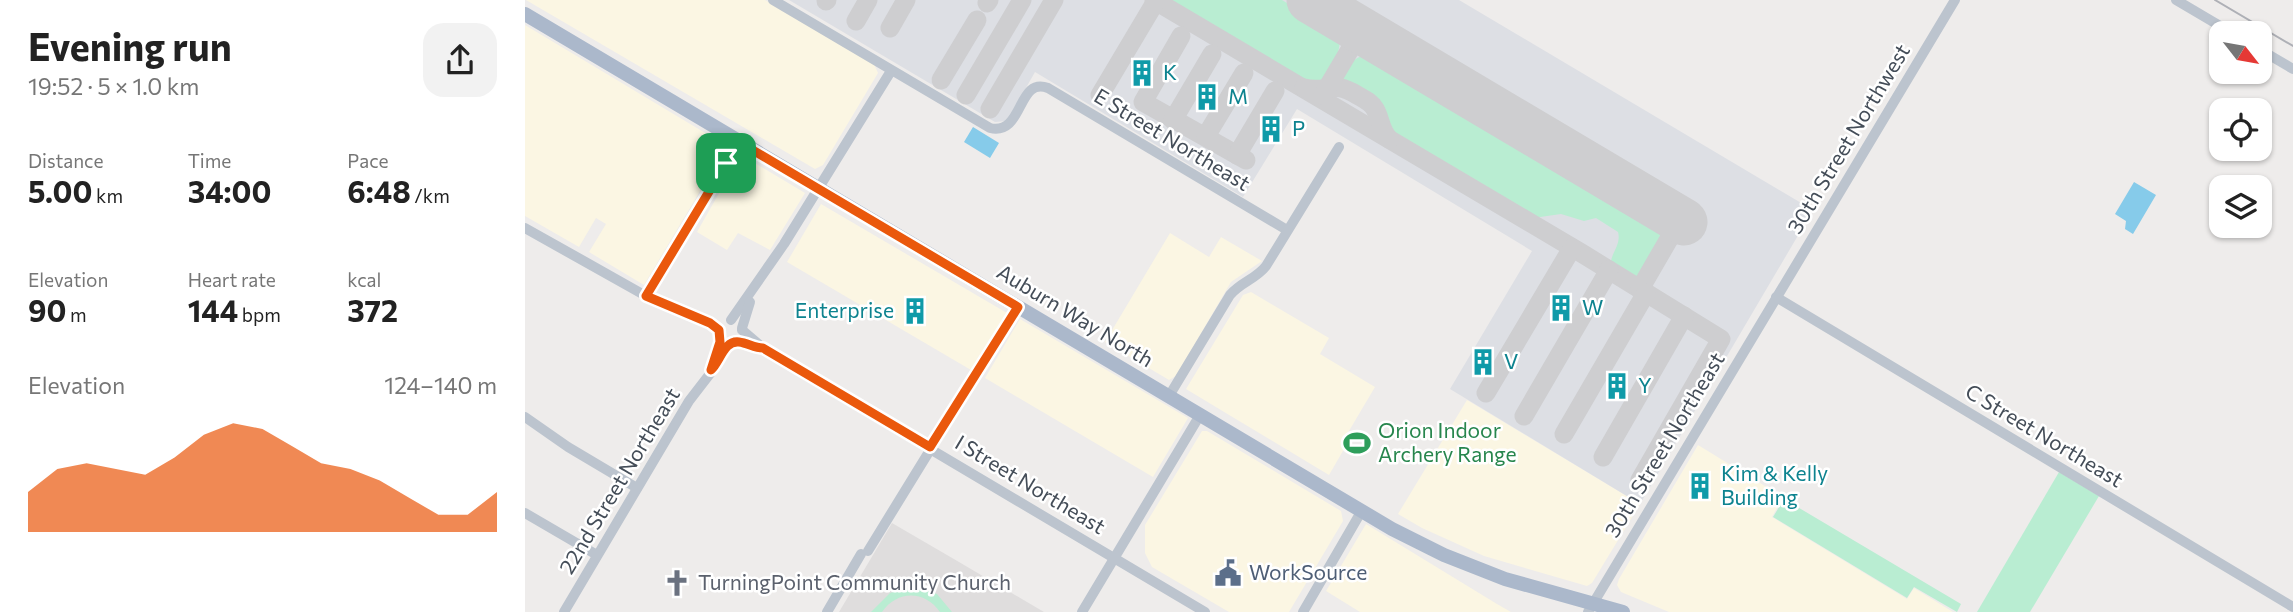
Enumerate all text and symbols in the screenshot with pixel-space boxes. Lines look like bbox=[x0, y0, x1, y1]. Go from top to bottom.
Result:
north arrow bbox=[2209, 21, 2271, 84]
map controls bbox=[2209, 21, 2272, 238]
text: Evening run bbox=[28, 22, 232, 69]
button: share bbox=[423, 23, 497, 97]
street label: 30th Street Northwest bbox=[1781, 39, 1914, 237]
building icon: K bbox=[1127, 58, 1157, 88]
place label: K bbox=[1163, 59, 1177, 84]
text: 19:52 · 5 × 1.0 km bbox=[28, 72, 199, 100]
street label: E Street Northeast bbox=[1090, 82, 1255, 195]
building icon: M bbox=[1192, 82, 1222, 112]
place label: M bbox=[1228, 83, 1248, 108]
button: locate bbox=[2209, 98, 2272, 161]
building icon: P bbox=[1256, 114, 1286, 144]
place label: P bbox=[1292, 115, 1305, 140]
pin bbox=[696, 133, 756, 193]
icon: arrive bbox=[707, 144, 745, 182]
text: Distance bbox=[28, 149, 104, 172]
text: Time bbox=[188, 149, 231, 172]
text: Pace bbox=[347, 149, 389, 172]
text: 5.00 bbox=[28, 172, 92, 209]
text: 34:00 bbox=[188, 172, 271, 209]
text: 6:48 bbox=[347, 172, 411, 209]
button: layers bbox=[2209, 175, 2272, 238]
text: km bbox=[92, 184, 123, 207]
text: /km bbox=[411, 184, 450, 207]
street label: Auburn Way North bbox=[993, 258, 1158, 371]
text: Elevation bbox=[28, 268, 108, 291]
text: Heart rate bbox=[188, 268, 276, 291]
text: kcal bbox=[347, 268, 381, 291]
text: 90 bbox=[28, 291, 66, 328]
text: 144 bbox=[188, 291, 238, 328]
text: 372 bbox=[347, 291, 398, 328]
building icon: W bbox=[1546, 293, 1576, 323]
place label: W bbox=[1582, 294, 1603, 319]
building icon: Enterprise bbox=[900, 296, 930, 326]
place label: Enterprise bbox=[795, 297, 894, 322]
text: m bbox=[66, 303, 87, 326]
text: bpm bbox=[238, 303, 281, 326]
building icon: V bbox=[1468, 347, 1498, 377]
street label: 30th Street Northeast bbox=[1599, 347, 1729, 541]
place label: V bbox=[1504, 348, 1518, 373]
text: Elevation bbox=[28, 371, 125, 399]
text: 124–140 m bbox=[384, 371, 497, 399]
building icon: Y bbox=[1602, 371, 1632, 401]
place label: Y bbox=[1638, 372, 1652, 397]
street label: C Street Northeast bbox=[1961, 378, 2128, 492]
street label: 22nd Street Northeast bbox=[553, 383, 684, 578]
place label: Orion Indoor Archery Range bbox=[1378, 417, 1517, 466]
sports icon: Orion Indoor Archery Range bbox=[1342, 428, 1372, 458]
street label: I Street Northeast bbox=[951, 429, 1110, 538]
place label: Kim & Kelly Building bbox=[1721, 460, 1828, 509]
building icon: Kim & Kelly Building bbox=[1685, 471, 1715, 501]
public building icon: WorkSource bbox=[1213, 558, 1243, 588]
place label: WorkSource bbox=[1249, 559, 1367, 584]
church icon: TurningPoint Community Church bbox=[662, 568, 692, 598]
place label: TurningPoint Community Church bbox=[698, 569, 1011, 594]

